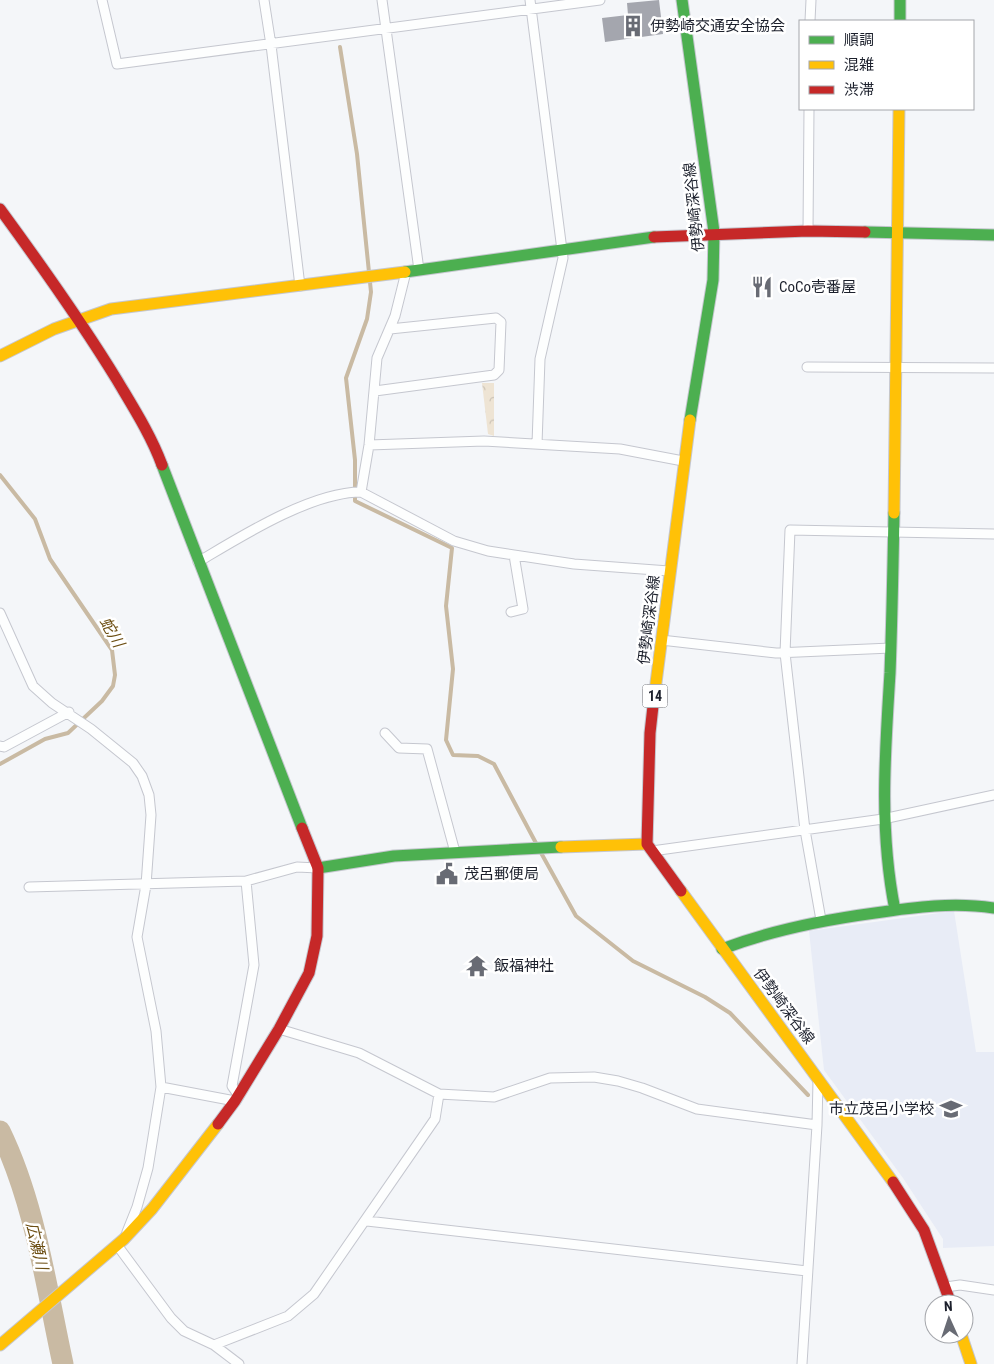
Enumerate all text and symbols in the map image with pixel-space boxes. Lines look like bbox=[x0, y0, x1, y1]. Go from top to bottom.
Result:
building icon: 伊勢崎交通安全協会 bbox=[620, 13, 646, 39]
place label: 伊勢崎交通安全協会 bbox=[650, 17, 785, 35]
legend bbox=[799, 20, 974, 110]
text: 順調 bbox=[844, 31, 874, 49]
text: 混雑 bbox=[844, 56, 874, 74]
text: 渋滞 bbox=[844, 81, 874, 99]
street label: 伊勢崎深谷線 bbox=[680, 161, 708, 253]
restaurant icon: CoCo壱番屋 bbox=[749, 274, 775, 300]
place label: CoCo壱番屋 bbox=[779, 278, 856, 296]
street label: 伊勢崎深谷線 bbox=[635, 574, 663, 666]
water label: 蛇川 bbox=[96, 613, 129, 652]
road number: 14 bbox=[642, 684, 668, 708]
public building icon: 茂呂郵便局 bbox=[434, 861, 460, 887]
place label: 茂呂郵便局 bbox=[464, 865, 539, 883]
temple icon: 飯福神社 bbox=[464, 953, 490, 979]
place label: 飯福神社 bbox=[494, 957, 554, 975]
street label: 伊勢崎深谷線 bbox=[750, 965, 818, 1047]
school or university icon: 市立茂呂小学校 bbox=[938, 1096, 964, 1122]
place label: 市立茂呂小学校 bbox=[829, 1100, 934, 1118]
water label: 広瀬川 bbox=[22, 1220, 52, 1273]
north arrow bbox=[924, 1294, 974, 1344]
text: N bbox=[944, 1298, 953, 1314]

